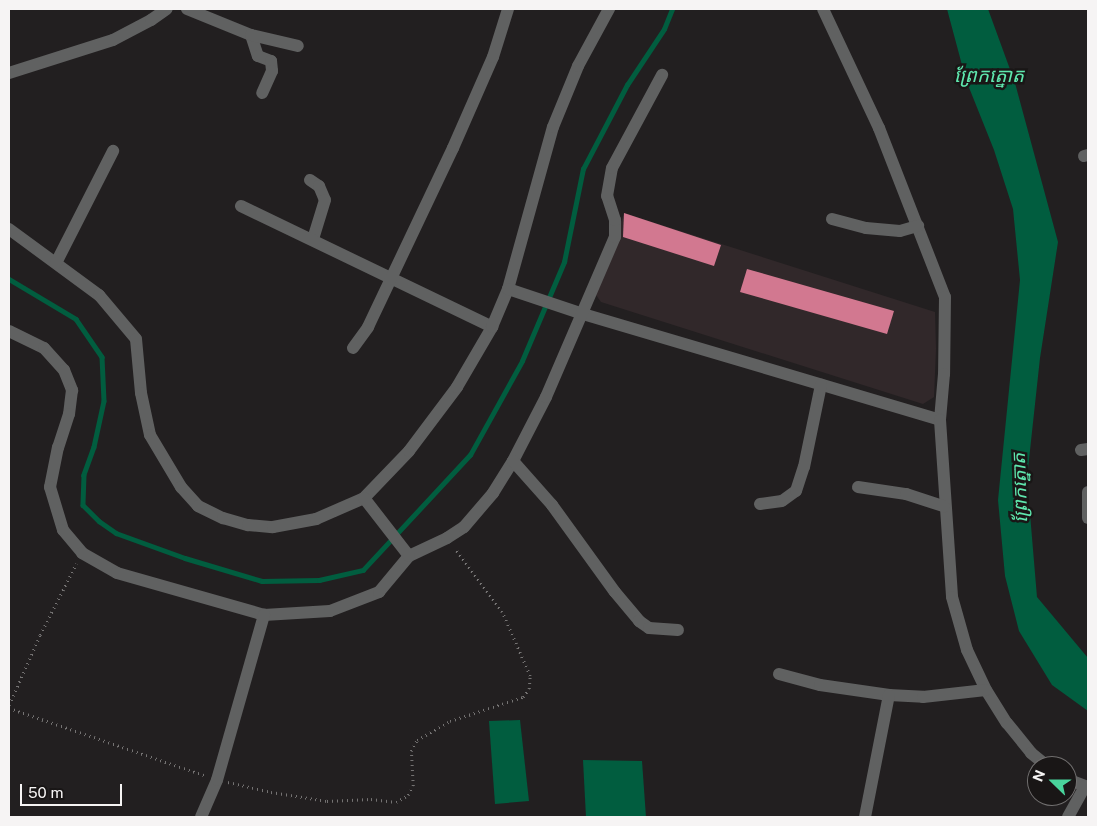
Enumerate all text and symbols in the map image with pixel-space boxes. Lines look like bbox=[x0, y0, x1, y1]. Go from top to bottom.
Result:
water label: ព្រែកត្នោត bbox=[954, 65, 1024, 87]
water label: ព្រែកត្នោត bbox=[1007, 453, 1033, 523]
north arrow bbox=[1027, 756, 1077, 806]
text: N bbox=[1030, 768, 1048, 784]
scale bar bbox=[22, 774, 125, 806]
text: 50 m bbox=[28, 784, 63, 801]

